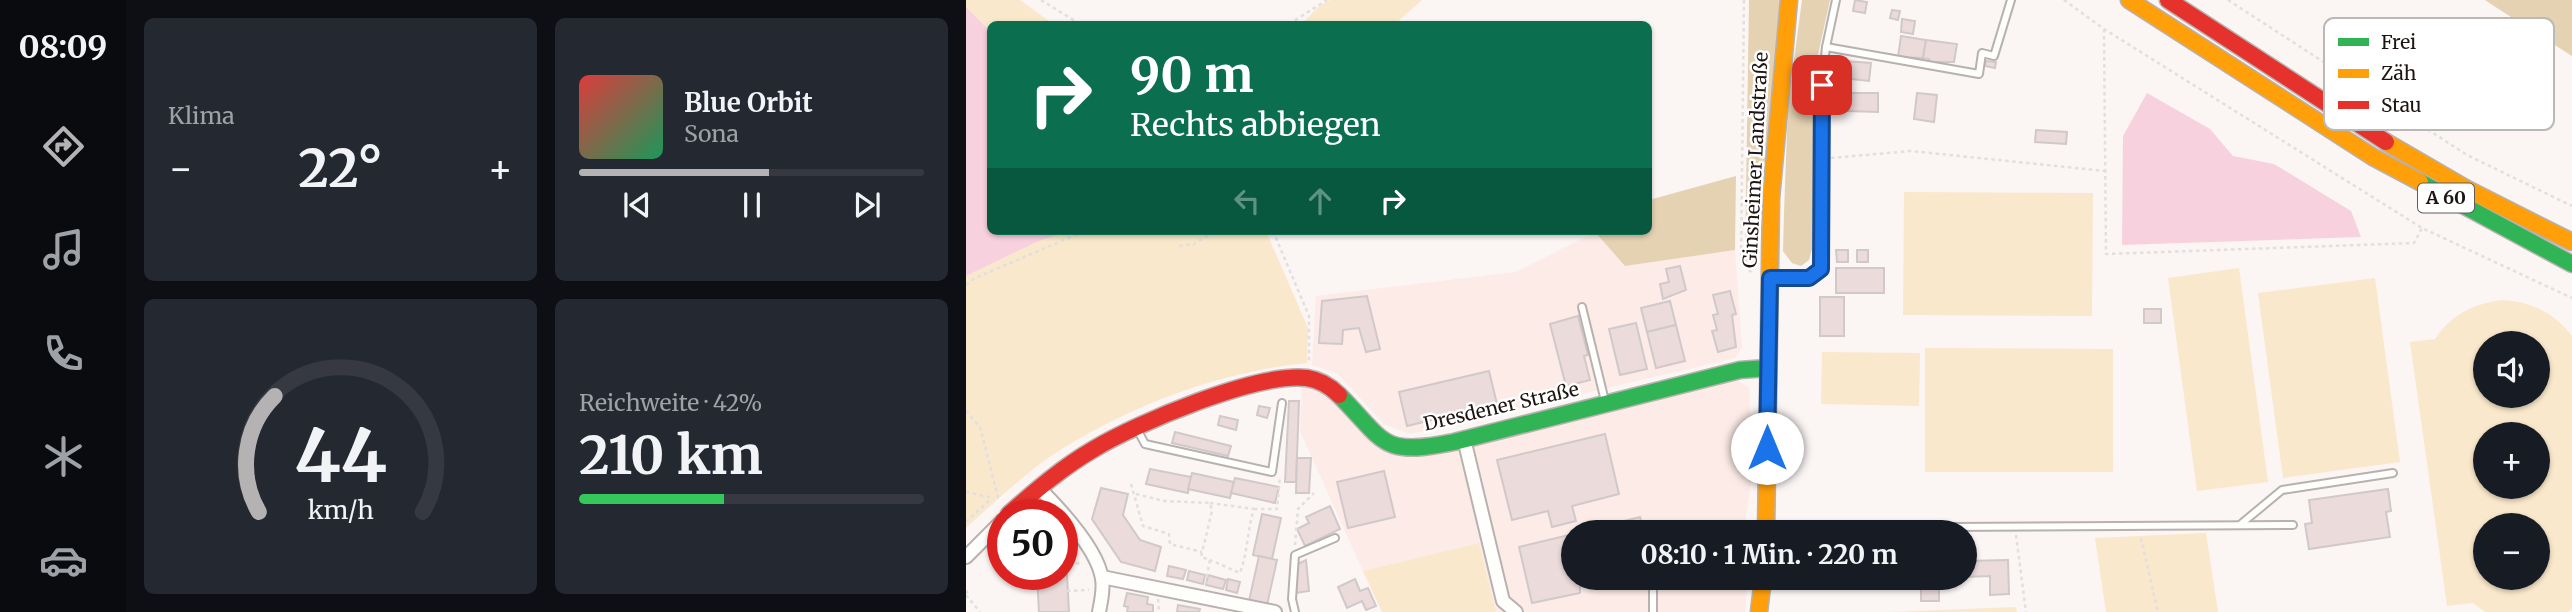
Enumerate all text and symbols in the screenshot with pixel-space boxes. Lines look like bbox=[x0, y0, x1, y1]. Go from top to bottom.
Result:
legend bbox=[2324, 18, 2554, 130]
text: 08:09 bbox=[19, 27, 107, 67]
text: Frei bbox=[2381, 30, 2416, 54]
text: 90 m bbox=[1130, 44, 1254, 105]
icon: right bbox=[1015, 49, 1106, 140]
street label: Ginsheimer Landstraße bbox=[1737, 51, 1773, 269]
pin bbox=[1792, 55, 1852, 115]
text: Zäh bbox=[2381, 61, 2417, 85]
icon: arrive bbox=[1803, 66, 1841, 104]
text: Blue Orbit bbox=[684, 86, 813, 119]
text: Stau bbox=[2381, 93, 2422, 117]
text: Klima bbox=[168, 101, 235, 130]
text: Rechts abbiegen bbox=[1130, 105, 1381, 145]
text: Sona bbox=[684, 119, 739, 148]
icon: directions bbox=[39, 122, 88, 171]
text: 22° bbox=[298, 136, 383, 201]
text: − bbox=[168, 145, 193, 192]
text: + bbox=[488, 145, 513, 192]
icon: left bbox=[1228, 182, 1266, 220]
icon: ahead bbox=[1301, 182, 1339, 220]
icon: right bbox=[1374, 182, 1412, 220]
road number: A 60 bbox=[2418, 183, 2474, 212]
icon: previous bbox=[618, 186, 656, 224]
icon: pause bbox=[733, 186, 771, 224]
icon: next bbox=[848, 186, 886, 224]
icon: music bbox=[39, 225, 88, 274]
icon: phone bbox=[39, 329, 88, 378]
map controls bbox=[2473, 331, 2550, 590]
button: sound bbox=[2473, 331, 2550, 408]
street label: Dresdener Straße bbox=[1421, 376, 1581, 436]
text: Reichweite · 42% bbox=[579, 388, 762, 417]
text: 44 bbox=[294, 411, 387, 503]
position arrow bbox=[1730, 411, 1804, 485]
button: + bbox=[2473, 422, 2550, 499]
text: 210 km bbox=[579, 423, 763, 488]
icon: climate bbox=[39, 432, 88, 481]
text: km/h bbox=[307, 494, 374, 526]
speed limit sign: 50 bbox=[987, 499, 1078, 590]
button: − bbox=[2473, 513, 2550, 590]
icon: car bbox=[39, 536, 88, 585]
text: 08:10 · 1 Min. · 220 m bbox=[1640, 538, 1898, 571]

